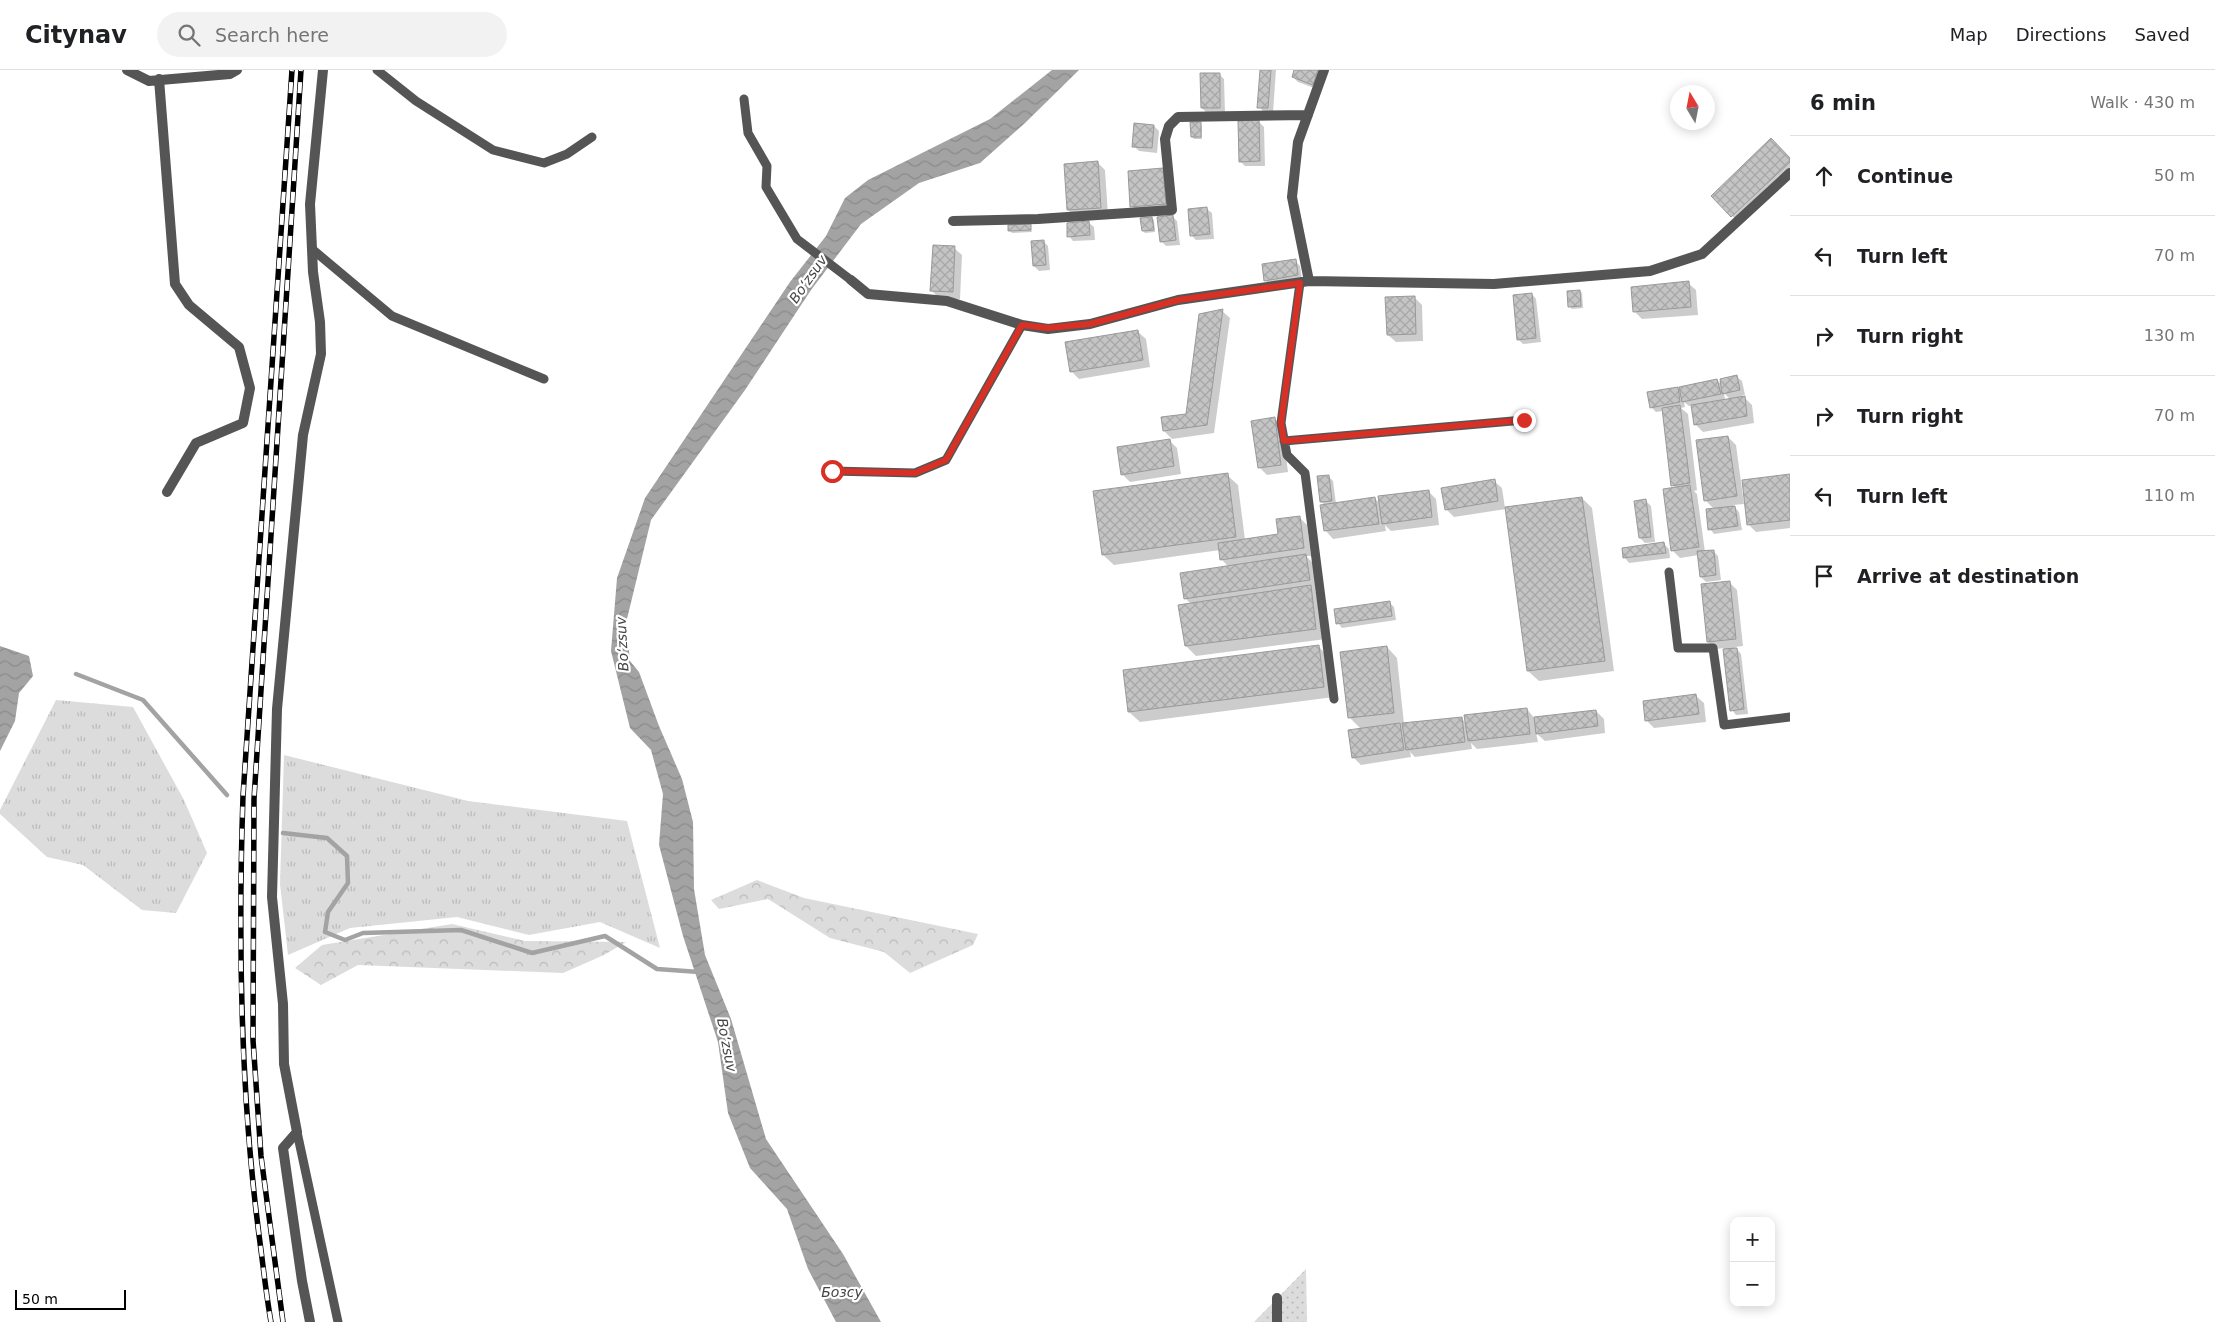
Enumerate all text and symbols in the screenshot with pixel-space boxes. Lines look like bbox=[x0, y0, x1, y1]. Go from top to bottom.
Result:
search box bbox=[157, 12, 507, 57]
text: Citynav bbox=[25, 21, 127, 49]
icon: search bbox=[175, 21, 203, 49]
text: Search here bbox=[215, 24, 329, 46]
text: Map bbox=[1950, 24, 1988, 45]
text: Directions bbox=[2016, 24, 2106, 45]
text: Saved bbox=[2134, 24, 2190, 45]
north arrow bbox=[1670, 85, 1715, 130]
text: 6 min bbox=[1810, 91, 1876, 115]
text: Walk · 430 m bbox=[2090, 93, 2195, 112]
icon: ahead bbox=[1810, 162, 1838, 190]
text: Continue bbox=[1857, 165, 1953, 187]
text: 50 m bbox=[2154, 166, 2195, 185]
icon: left bbox=[1810, 242, 1838, 270]
text: Turn left bbox=[1857, 245, 1948, 267]
text: 70 m bbox=[2154, 246, 2195, 265]
water label: Boʻzsuv bbox=[786, 252, 831, 306]
icon: right bbox=[1810, 322, 1838, 350]
text: Turn right bbox=[1857, 325, 1963, 347]
text: 130 m bbox=[2144, 326, 2195, 345]
icon: right bbox=[1810, 402, 1838, 430]
text: Turn right bbox=[1857, 405, 1963, 427]
text: 70 m bbox=[2154, 406, 2195, 425]
route end bbox=[1513, 409, 1536, 432]
route start bbox=[821, 460, 844, 483]
icon: left bbox=[1810, 482, 1838, 510]
text: Turn left bbox=[1857, 485, 1948, 507]
text: 110 m bbox=[2144, 486, 2195, 505]
icon: arrive bbox=[1810, 562, 1838, 590]
text: Arrive at destination bbox=[1857, 565, 2079, 587]
water label: Boʻzsuv bbox=[613, 616, 631, 672]
water label: Boʻzsuv bbox=[714, 1017, 740, 1074]
map controls bbox=[1730, 1217, 1775, 1307]
button: + bbox=[1730, 1217, 1775, 1262]
button: − bbox=[1730, 1262, 1775, 1307]
water label: Бозсу bbox=[821, 1284, 864, 1300]
scale bar bbox=[15, 1287, 126, 1310]
text: 50 m bbox=[22, 1291, 58, 1307]

